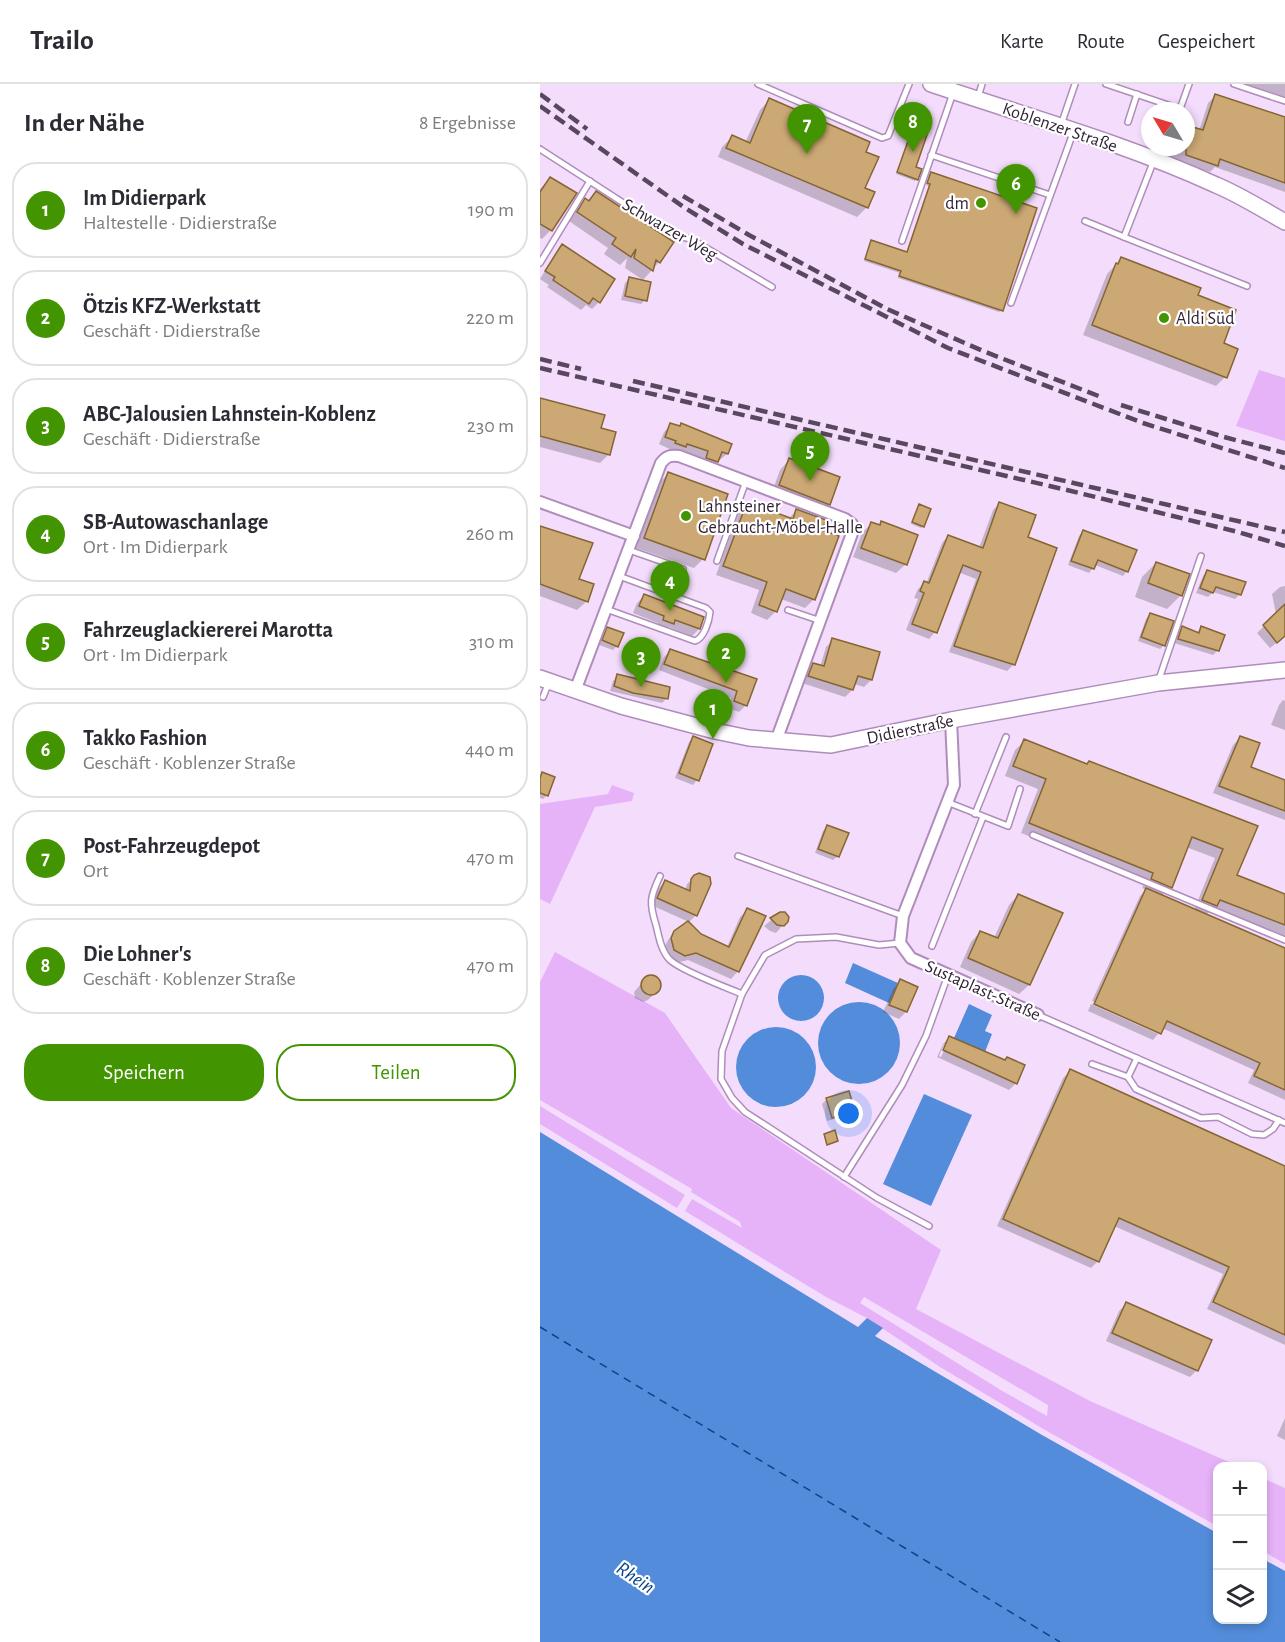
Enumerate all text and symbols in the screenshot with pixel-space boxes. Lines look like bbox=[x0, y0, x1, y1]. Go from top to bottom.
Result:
text: Trailo bbox=[30, 27, 94, 55]
text: Karte bbox=[1000, 31, 1044, 52]
text: Route bbox=[1077, 31, 1125, 52]
text: Gespeichert bbox=[1158, 31, 1255, 52]
street label: Koblenzer Straße bbox=[1000, 100, 1119, 156]
north arrow bbox=[1141, 102, 1195, 156]
pin: 8 bbox=[894, 103, 932, 152]
pin: 7 bbox=[788, 104, 826, 154]
text: In der Nähe bbox=[24, 110, 144, 136]
text: 8 Ergebnisse bbox=[419, 113, 516, 133]
pin: 6 bbox=[996, 164, 1036, 214]
text: Im Didierpark bbox=[83, 187, 206, 209]
street label: Schwarzer Weg bbox=[619, 195, 720, 264]
place label: dm bbox=[945, 195, 969, 213]
marker: dm bbox=[974, 196, 988, 210]
text: 1 bbox=[42, 200, 49, 220]
text: 190 m bbox=[468, 200, 514, 220]
text: Haltestelle · Didierstraße bbox=[83, 213, 277, 233]
text: Ötzis KFZ-Werkstatt bbox=[83, 295, 260, 317]
text: 2 bbox=[41, 308, 50, 328]
text: 220 m bbox=[466, 308, 514, 328]
place label: Aldi Süd bbox=[1176, 310, 1234, 328]
marker: Aldi Süd bbox=[1157, 311, 1171, 325]
text: Geschäft · Didierstraße bbox=[83, 321, 260, 341]
text: ABC-Jalousien Lahnstein-Koblenz bbox=[83, 403, 376, 425]
text: 3 bbox=[41, 416, 50, 436]
text: 230 m bbox=[467, 416, 514, 436]
text: Geschäft · Didierstraße bbox=[83, 429, 260, 449]
pin: 5 bbox=[790, 432, 830, 481]
place label: Lahnsteiner Gebraucht-Möbel-Halle bbox=[698, 498, 863, 537]
marker: Lahnsteiner Gebraucht-Möbel-Halle bbox=[679, 509, 693, 523]
text: SB-Autowaschanlage bbox=[83, 511, 268, 533]
text: 4 bbox=[40, 524, 51, 544]
text: 260 m bbox=[466, 524, 514, 544]
text: Ort · Im Didierpark bbox=[83, 537, 228, 557]
pin: 4 bbox=[650, 562, 690, 611]
text: Fahrzeuglackiererei Marotta bbox=[83, 619, 333, 641]
text: 5 bbox=[41, 632, 50, 652]
text: 310 m bbox=[469, 632, 514, 652]
pin: 2 bbox=[706, 634, 746, 683]
pin: 3 bbox=[622, 638, 660, 687]
text: Ort · Im Didierpark bbox=[83, 645, 228, 665]
pin: 1 bbox=[694, 690, 732, 739]
street label: Didierstraße bbox=[865, 712, 955, 748]
text: Takko Fashion bbox=[83, 727, 207, 749]
text: 6 bbox=[41, 740, 50, 760]
text: 440 m bbox=[465, 740, 514, 760]
text: Geschäft · Koblenzer Straße bbox=[83, 753, 296, 773]
text: Post-Fahrzeugdepot bbox=[83, 835, 260, 857]
text: 7 bbox=[41, 848, 50, 868]
text: 470 m bbox=[466, 848, 514, 868]
text: Ort bbox=[83, 861, 109, 881]
text: Die Lohner's bbox=[83, 943, 192, 965]
text: 8 bbox=[41, 956, 50, 976]
text: 470 m bbox=[466, 956, 514, 976]
street label: Sustaplast-Straße bbox=[922, 957, 1043, 1024]
text: Geschäft · Koblenzer Straße bbox=[83, 969, 296, 989]
button: Speichern bbox=[24, 1044, 264, 1101]
button: Teilen bbox=[276, 1044, 516, 1101]
your location bbox=[834, 1099, 863, 1128]
map controls bbox=[1213, 1462, 1267, 1624]
button: + bbox=[1213, 1462, 1267, 1516]
button: − bbox=[1213, 1516, 1267, 1570]
water label: Rhein bbox=[613, 1558, 658, 1598]
button: layers bbox=[1213, 1570, 1267, 1624]

